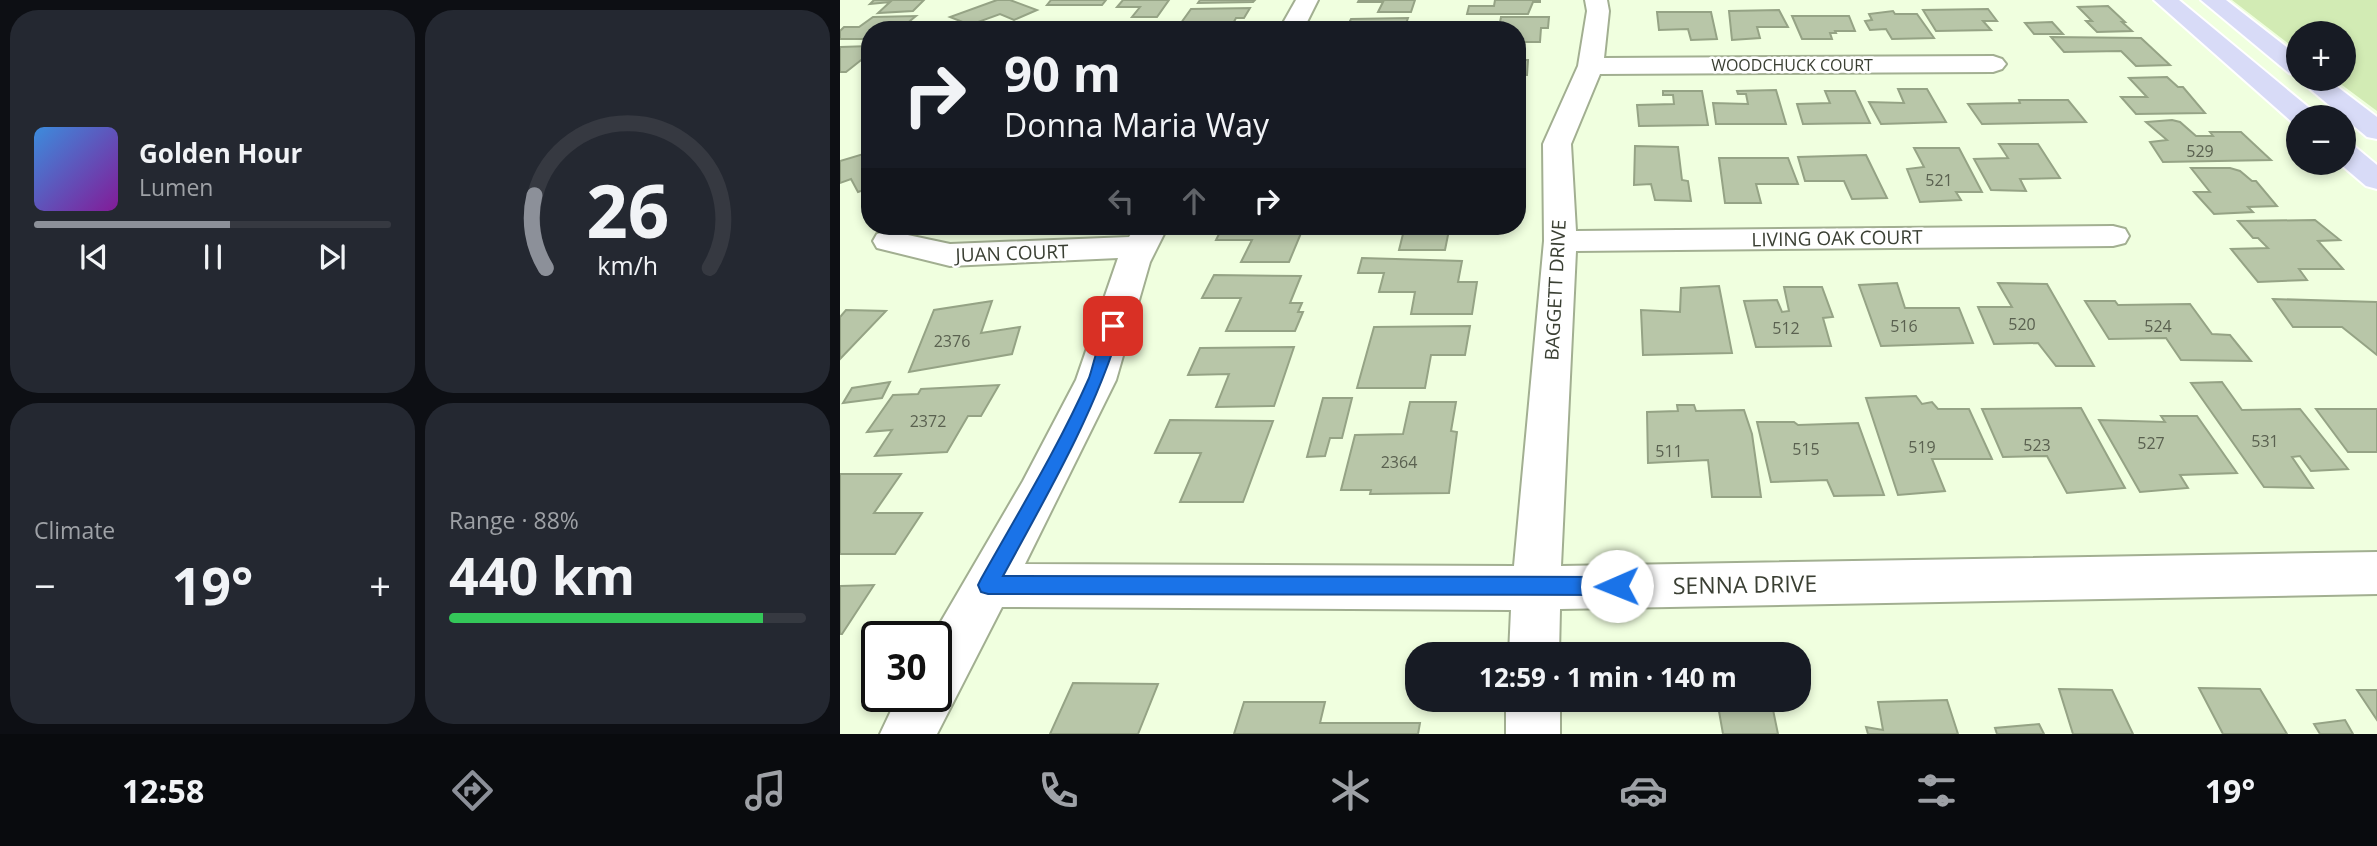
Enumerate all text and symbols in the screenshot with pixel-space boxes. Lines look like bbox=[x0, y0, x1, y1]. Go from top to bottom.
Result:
map controls bbox=[2286, 21, 2356, 175]
button: + bbox=[2286, 21, 2356, 91]
text: 90 m bbox=[1004, 40, 1121, 106]
icon: right bbox=[889, 49, 980, 140]
street label: WOODCHUCK COURT bbox=[1711, 54, 1873, 76]
text: Donna Maria Way bbox=[1004, 103, 1269, 146]
button: − bbox=[2286, 105, 2356, 175]
text: Golden Hour bbox=[139, 135, 302, 171]
house number: 529 bbox=[2186, 140, 2214, 162]
text: 26 bbox=[586, 160, 669, 259]
house number: 521 bbox=[1925, 169, 1953, 191]
text: Lumen bbox=[139, 171, 213, 203]
icon: left bbox=[1102, 182, 1140, 220]
icon: ahead bbox=[1175, 182, 1213, 220]
icon: right bbox=[1248, 182, 1286, 220]
street label: BAGGETT DRIVE bbox=[1538, 219, 1572, 361]
street label: LIVING OAK COURT bbox=[1751, 224, 1923, 252]
icon: previous bbox=[75, 238, 113, 276]
icon: pause bbox=[194, 238, 232, 276]
icon: next bbox=[313, 238, 351, 276]
street label: JUAN COURT bbox=[953, 238, 1069, 268]
text: km/h bbox=[597, 248, 658, 282]
pin bbox=[1083, 296, 1143, 356]
icon: arrive bbox=[1094, 307, 1132, 345]
house number: 520 bbox=[2008, 313, 2036, 335]
house number: 516 bbox=[1890, 315, 1918, 337]
house number: 524 bbox=[2144, 315, 2172, 337]
house number: 512 bbox=[1772, 317, 1800, 339]
house number: 2376 bbox=[934, 330, 970, 352]
house number: 2372 bbox=[910, 410, 946, 432]
house number: 531 bbox=[2251, 430, 2279, 452]
house number: 527 bbox=[2137, 432, 2165, 454]
house number: 523 bbox=[2023, 434, 2051, 456]
house number: 519 bbox=[1908, 436, 1936, 458]
house number: 515 bbox=[1792, 438, 1820, 460]
house number: 511 bbox=[1655, 440, 1683, 462]
house number: 2364 bbox=[1381, 451, 1417, 473]
text: Range · 88% bbox=[449, 504, 579, 536]
text: Climate bbox=[34, 514, 115, 546]
text: 440 km bbox=[449, 539, 635, 610]
text: 19° bbox=[172, 549, 253, 620]
position arrow bbox=[1580, 549, 1654, 623]
text: − bbox=[34, 559, 56, 611]
text: + bbox=[369, 559, 391, 611]
street label: SENNA DRIVE bbox=[1673, 567, 1817, 601]
speed limit sign: 30 bbox=[861, 621, 952, 712]
text: 12:59 · 1 min · 140 m bbox=[1479, 659, 1737, 695]
icon: directions bbox=[448, 766, 497, 815]
icon: music bbox=[741, 766, 790, 815]
icon: phone bbox=[1034, 766, 1083, 815]
icon: climate bbox=[1326, 766, 1375, 815]
icon: car bbox=[1619, 766, 1668, 815]
icon: filters bbox=[1912, 766, 1961, 815]
text: 12:58 bbox=[122, 769, 204, 812]
text: 19° bbox=[2205, 769, 2255, 812]

